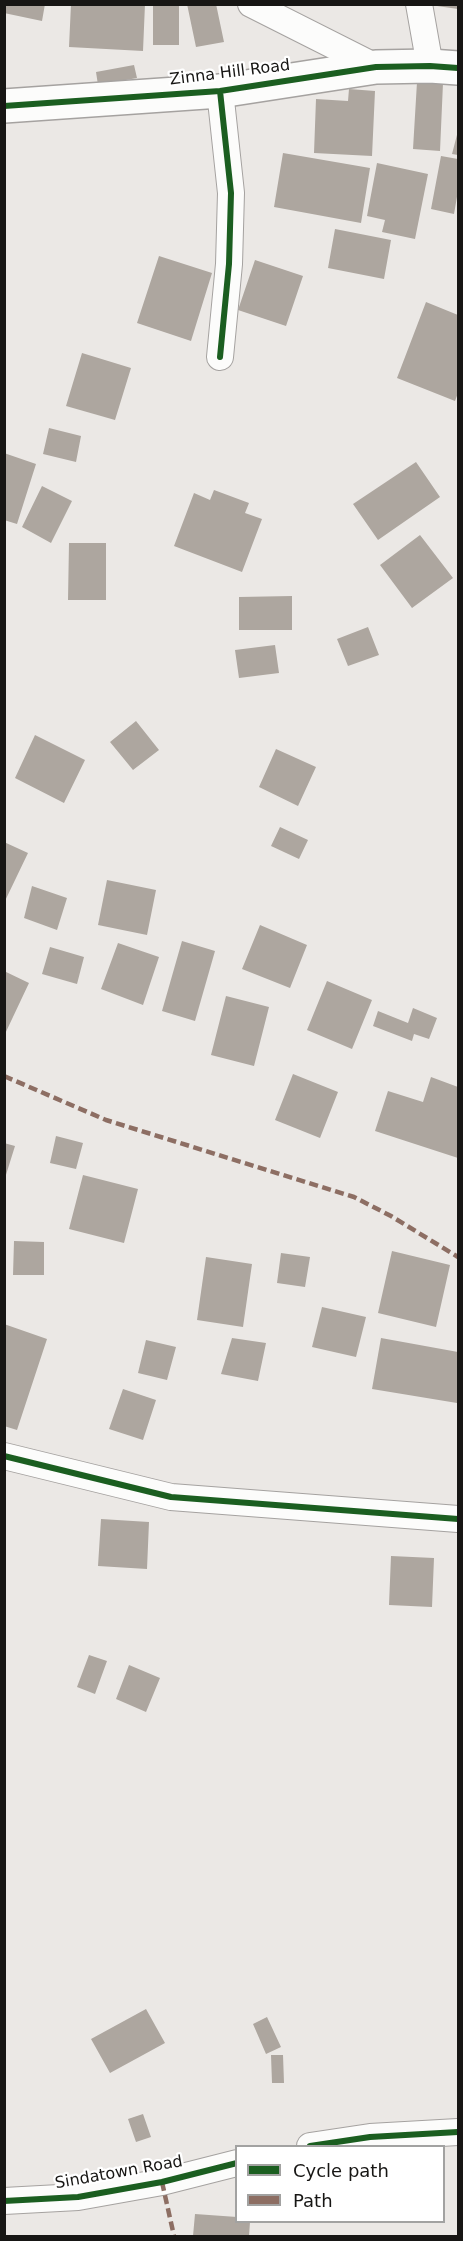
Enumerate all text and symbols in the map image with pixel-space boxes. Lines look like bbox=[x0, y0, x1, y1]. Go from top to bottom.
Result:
street label: Zinna Hill Road bbox=[169, 56, 291, 90]
legend bbox=[235, 2145, 445, 2223]
street label: Sindatown Road bbox=[54, 2152, 184, 2194]
text: Cycle path bbox=[293, 2160, 389, 2181]
text: Path bbox=[293, 2190, 333, 2211]

